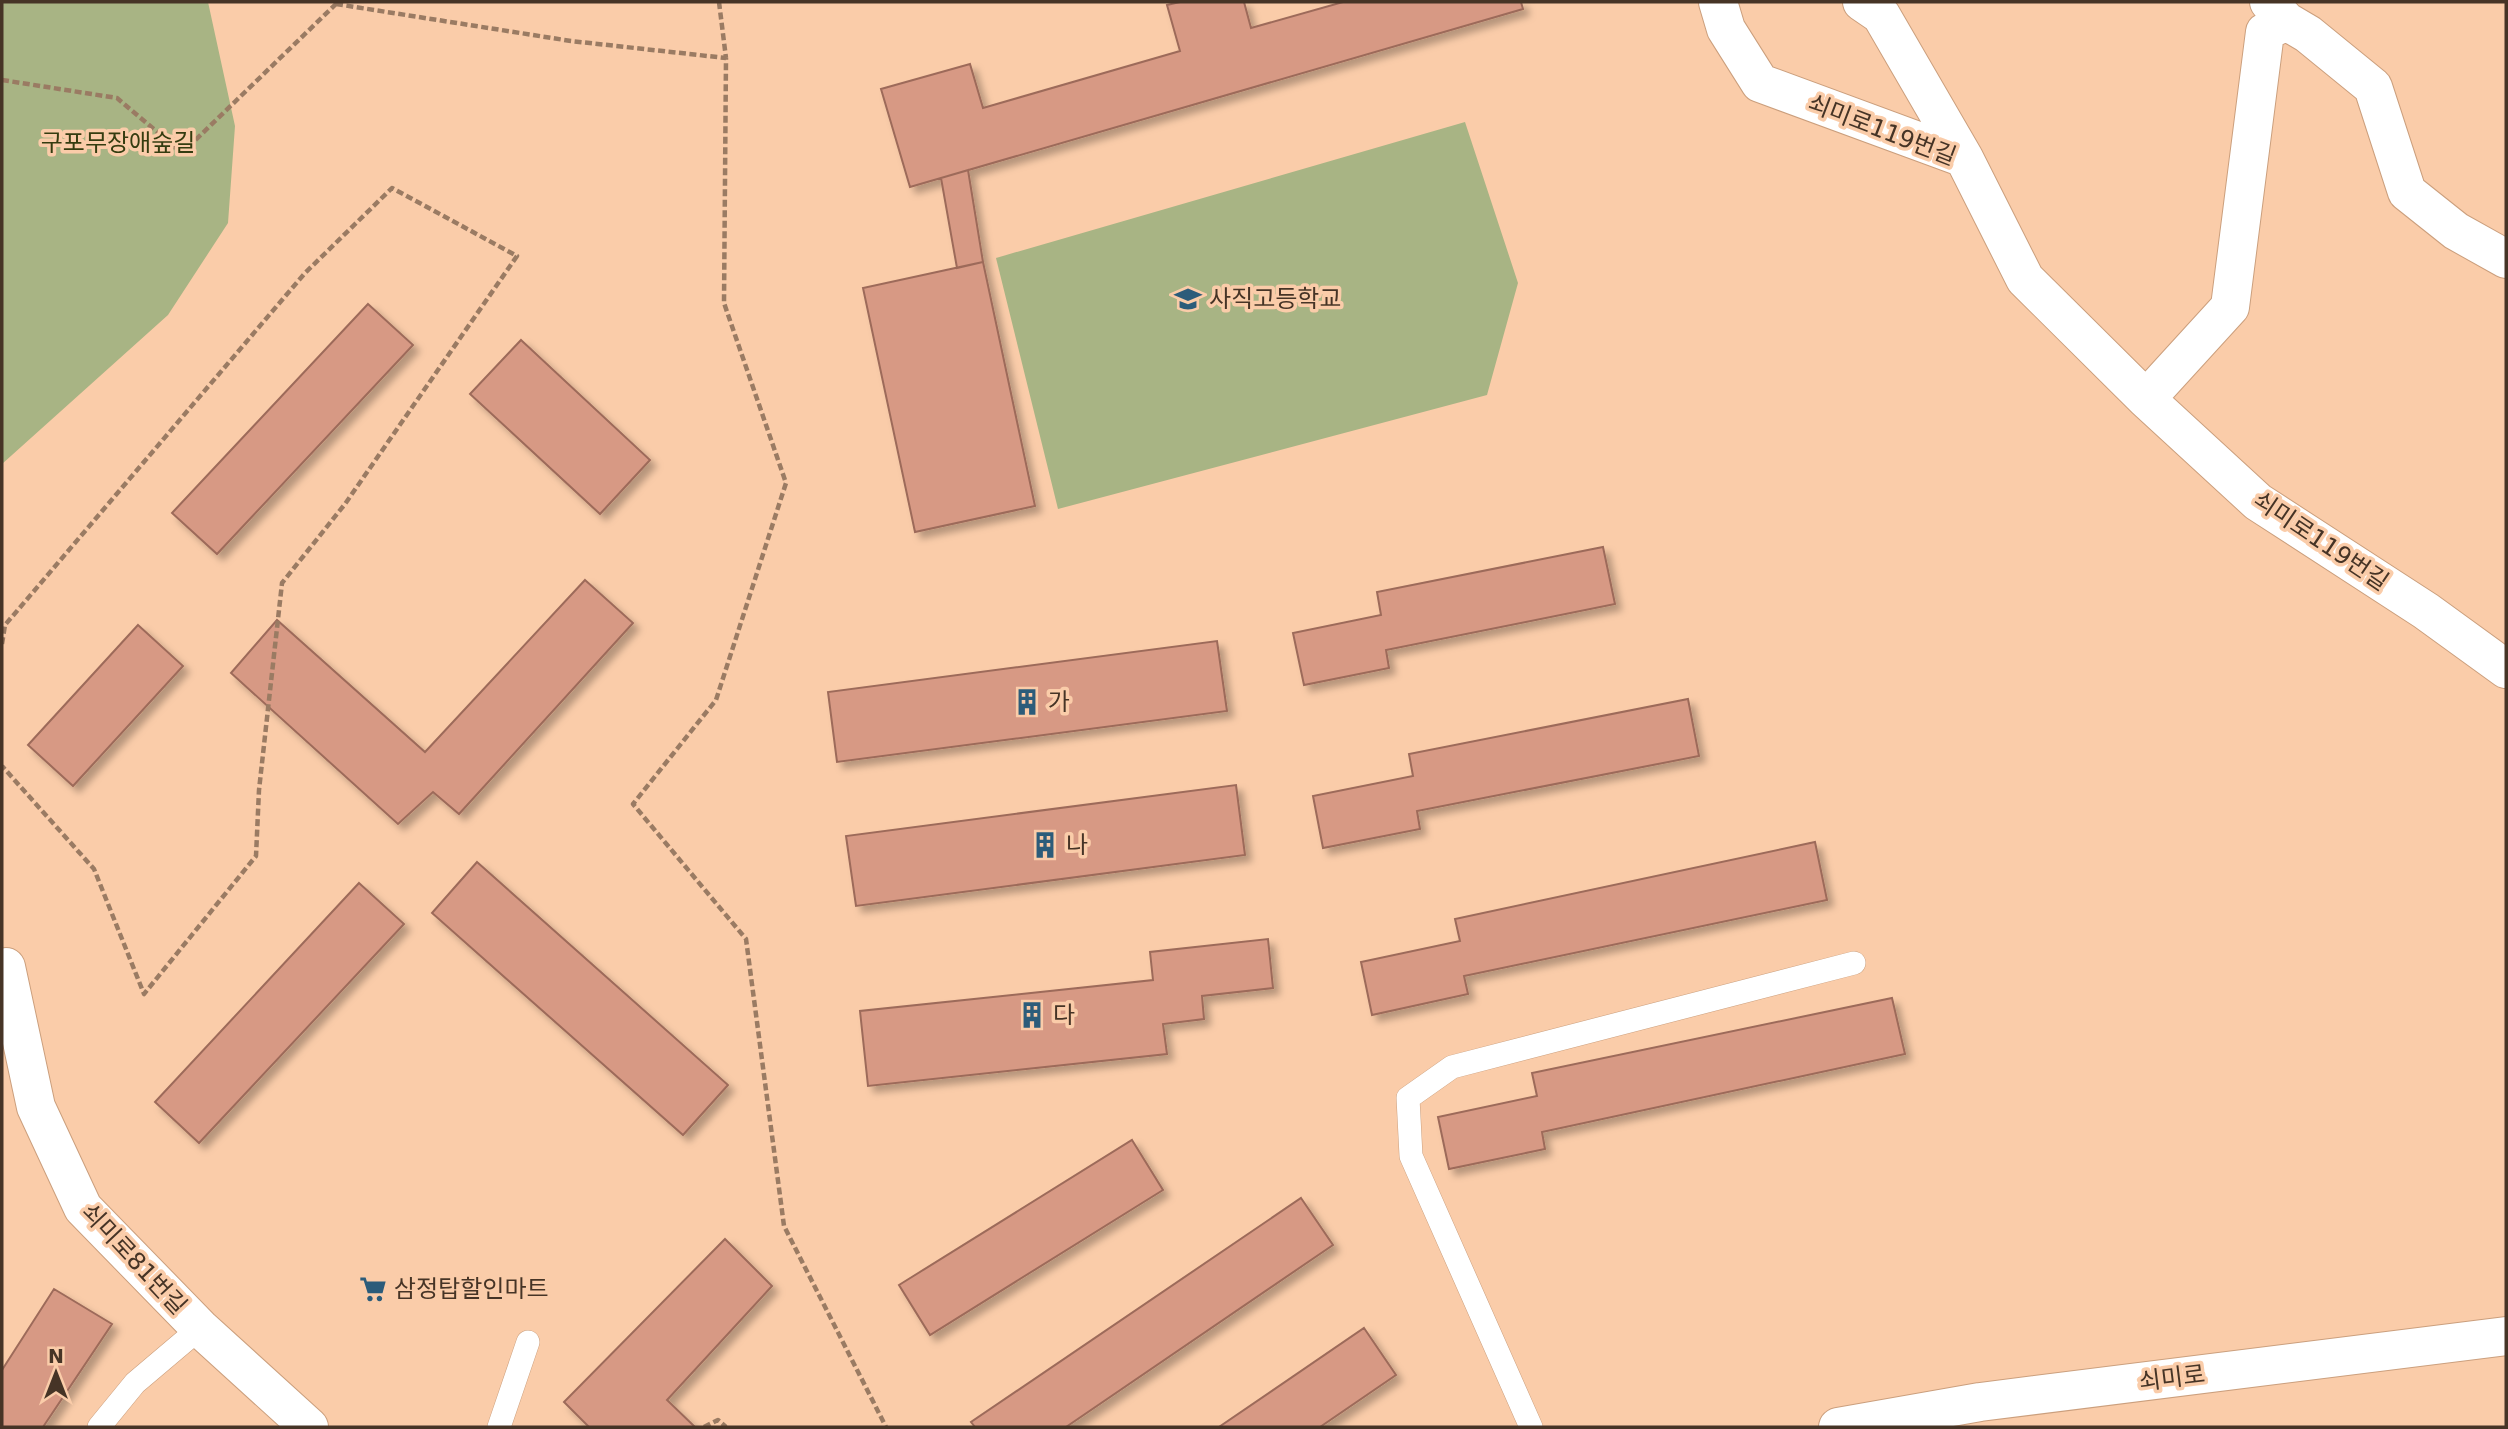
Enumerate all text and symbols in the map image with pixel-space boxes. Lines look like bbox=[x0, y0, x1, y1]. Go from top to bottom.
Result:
street label: 쇠미로119번길 bbox=[1804, 89, 1960, 171]
park label: 구포무장애숲길 bbox=[41, 129, 195, 157]
school or university icon: 사직고등학교 bbox=[1173, 284, 1203, 314]
place label: 사직고등학교 bbox=[1209, 285, 1341, 313]
street label: 쇠미로119번길 bbox=[2248, 486, 2394, 596]
building icon: 가 bbox=[1012, 687, 1042, 717]
place label: 가 bbox=[1048, 688, 1070, 716]
building icon: 나 bbox=[1030, 830, 1060, 860]
place label: 나 bbox=[1066, 831, 1088, 859]
building icon: 다 bbox=[1017, 1000, 1047, 1030]
place label: 다 bbox=[1053, 1001, 1075, 1029]
street label: 쇠미로81번길 bbox=[76, 1198, 192, 1320]
supermarket icon: 삼정탑할인마트 bbox=[358, 1274, 388, 1304]
place label: 삼정탑할인마트 bbox=[394, 1275, 549, 1303]
north arrow bbox=[21, 1338, 91, 1408]
text: N bbox=[48, 1345, 64, 1367]
street label: 쇠미로 bbox=[2137, 1360, 2207, 1396]

